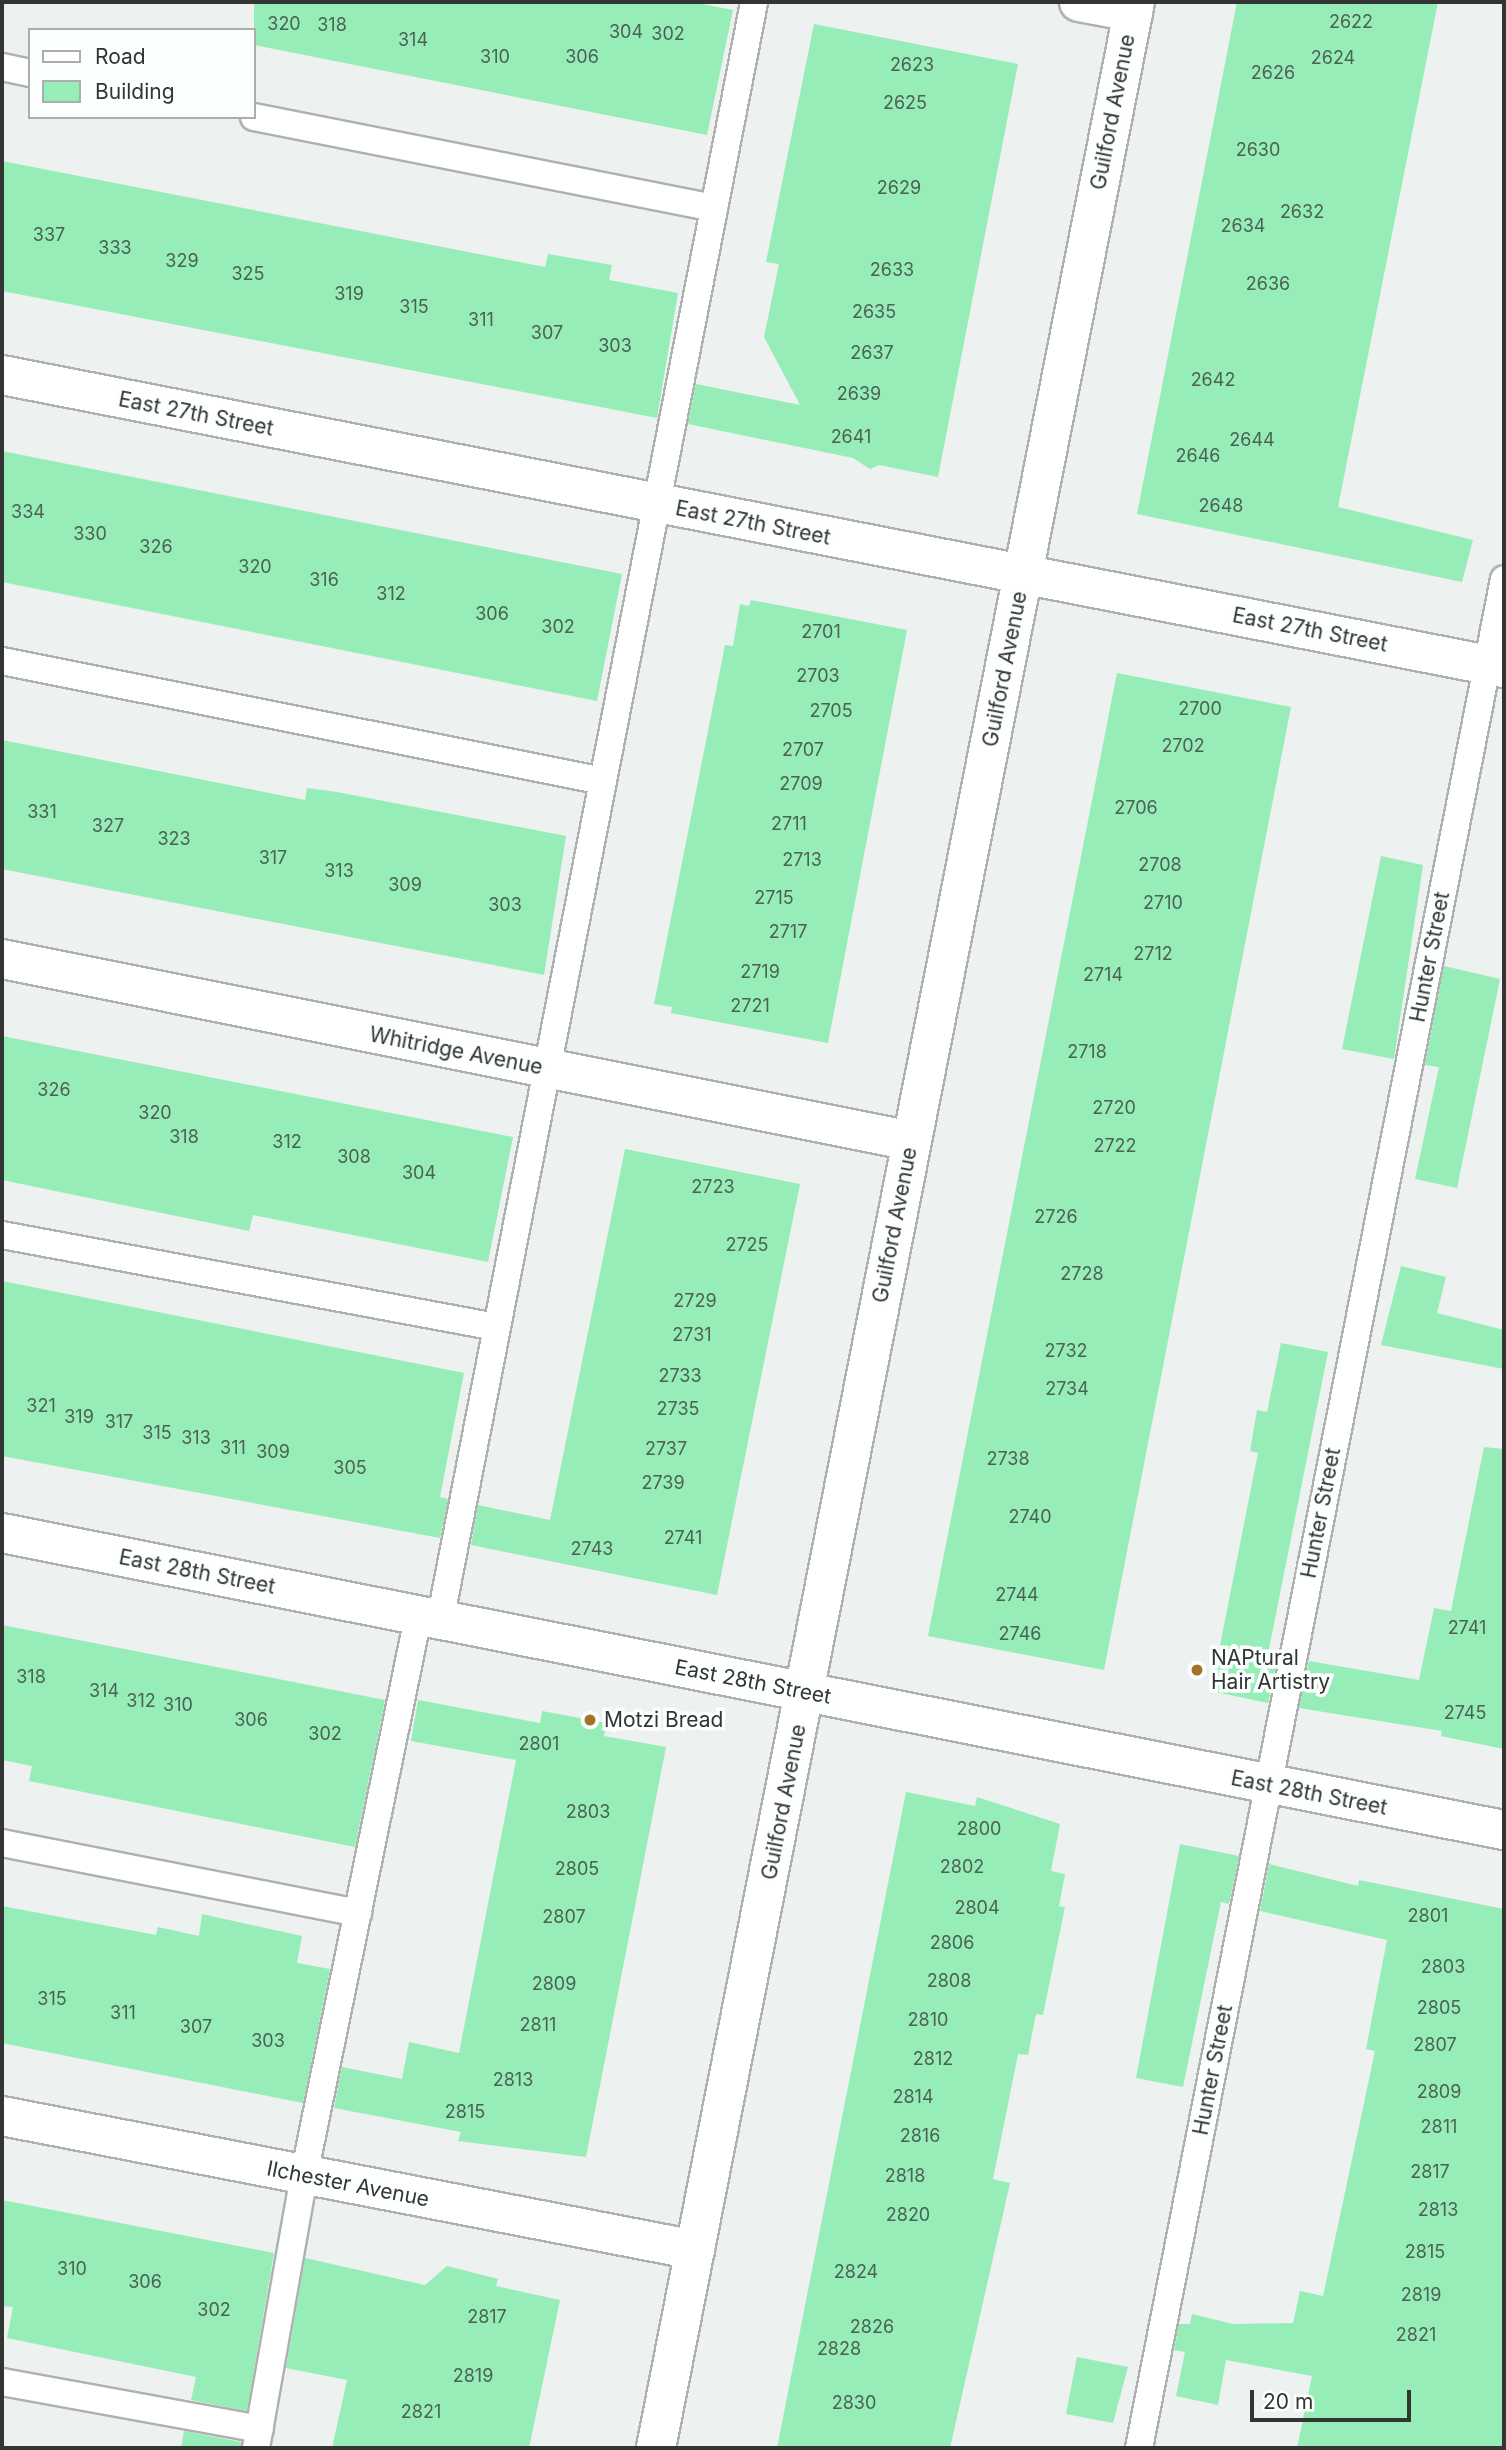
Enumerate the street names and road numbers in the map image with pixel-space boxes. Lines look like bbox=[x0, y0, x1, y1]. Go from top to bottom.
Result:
street label: Guilford Avenue bbox=[1086, 32, 1140, 192]
street label: East 27th Street bbox=[116, 387, 276, 441]
street label: East 27th Street bbox=[673, 496, 833, 550]
street label: Guilford Avenue bbox=[978, 589, 1032, 749]
street label: East 27th Street bbox=[1230, 603, 1390, 657]
street label: Hunter Street bbox=[1405, 890, 1455, 1024]
street label: Whitridge Avenue bbox=[367, 1022, 545, 1080]
street label: Guilford Avenue bbox=[868, 1145, 922, 1305]
street label: Hunter Street bbox=[1296, 1446, 1346, 1580]
street label: East 28th Street bbox=[117, 1545, 277, 1599]
street label: East 28th Street bbox=[673, 1655, 833, 1709]
street label: Guilford Avenue bbox=[757, 1722, 811, 1882]
street label: East 28th Street bbox=[1229, 1766, 1389, 1820]
street label: Hunter Street bbox=[1188, 2003, 1238, 2137]
street label: Ilchester Avenue bbox=[265, 2156, 431, 2212]

